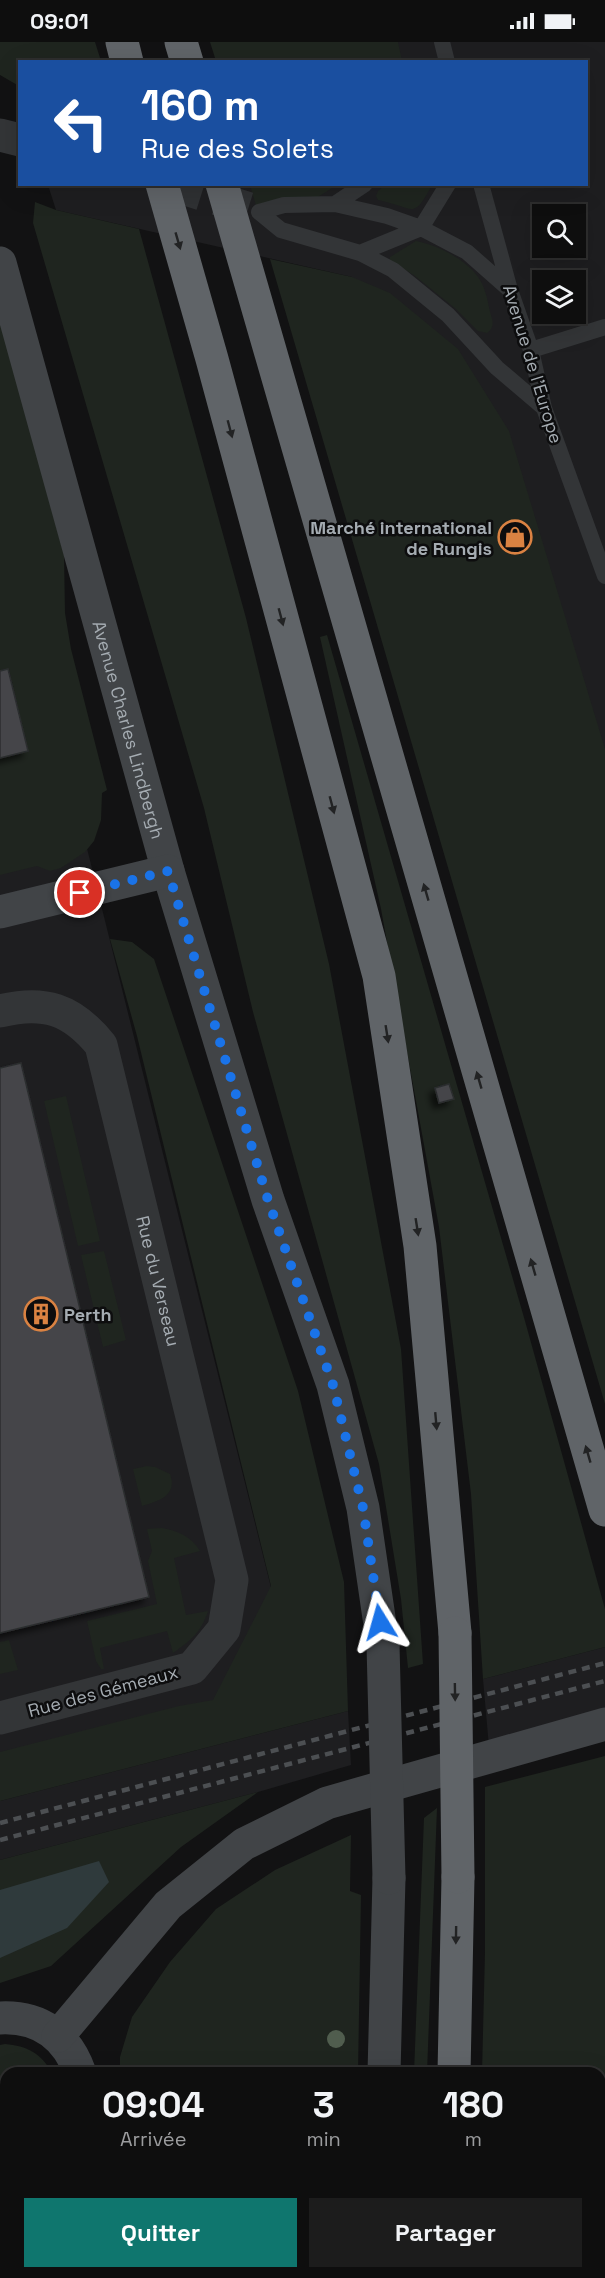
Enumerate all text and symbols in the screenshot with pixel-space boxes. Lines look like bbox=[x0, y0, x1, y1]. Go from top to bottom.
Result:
text: 09:01 bbox=[30, 7, 89, 35]
text: 160 m bbox=[141, 79, 260, 132]
icon: left bbox=[42, 84, 120, 162]
text: Rue des Solets bbox=[141, 131, 334, 166]
map controls bbox=[532, 204, 586, 324]
button: search bbox=[532, 204, 586, 258]
one-way arrow bbox=[174, 232, 183, 250]
button: layers bbox=[532, 270, 586, 324]
street label: Avenue de l'Europe bbox=[498, 282, 568, 446]
one-way arrow bbox=[226, 419, 236, 438]
place label: Marché international de Rungis bbox=[310, 516, 492, 560]
shop icon: Marché international de Rungis bbox=[497, 519, 533, 555]
one-way arrow bbox=[277, 608, 287, 626]
street label: Avenue Charles Lindbergh bbox=[88, 618, 170, 841]
one-way arrow bbox=[328, 796, 338, 814]
pin bbox=[54, 867, 105, 918]
icon: arrive bbox=[63, 876, 96, 909]
one-way arrow bbox=[420, 883, 430, 901]
one-way arrow bbox=[383, 1024, 392, 1043]
one-way arrow bbox=[474, 1071, 484, 1089]
street label: Rue du Verseau bbox=[132, 1213, 186, 1348]
one-way arrow bbox=[412, 1217, 421, 1236]
one-way arrow bbox=[528, 1258, 537, 1276]
building icon: Perth bbox=[23, 1296, 59, 1332]
place label: Perth bbox=[64, 1303, 111, 1326]
one-way arrow bbox=[431, 1411, 441, 1430]
one-way arrow bbox=[583, 1445, 592, 1463]
position arrow bbox=[348, 1590, 412, 1654]
street label: Rue des Gémeaux bbox=[25, 1660, 181, 1722]
one-way arrow bbox=[451, 1682, 460, 1701]
one-way arrow bbox=[452, 1926, 461, 1945]
text: 09:04 bbox=[102, 2082, 205, 2128]
text: 3 bbox=[313, 2082, 335, 2128]
text: 180 bbox=[443, 2082, 504, 2128]
text: Arrivée bbox=[120, 2126, 187, 2152]
text: min bbox=[306, 2126, 341, 2152]
text: m bbox=[465, 2126, 482, 2152]
button: Quitter bbox=[24, 2198, 297, 2267]
button: Partager bbox=[309, 2198, 582, 2267]

